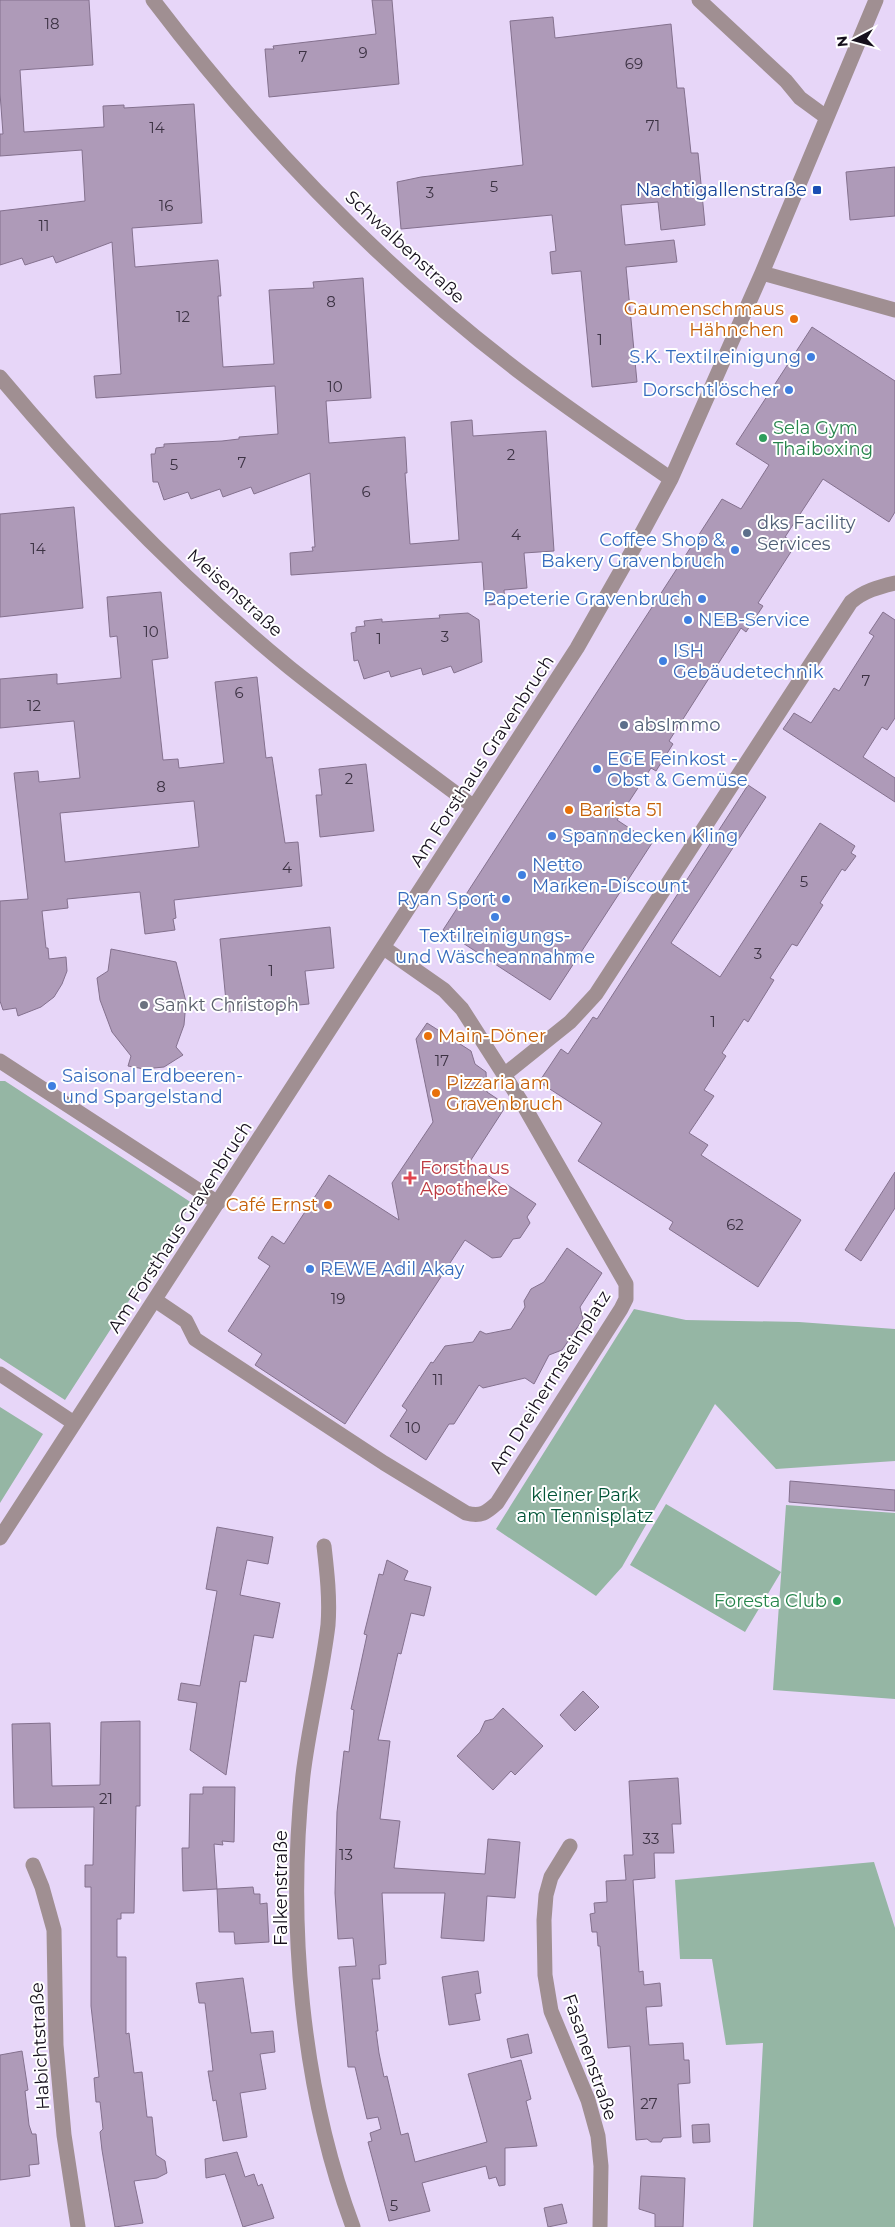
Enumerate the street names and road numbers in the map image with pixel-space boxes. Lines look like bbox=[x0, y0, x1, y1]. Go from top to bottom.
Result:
street label: Schwalbenstraße bbox=[341, 186, 469, 308]
street label: Meisenstraße bbox=[183, 544, 287, 642]
street label: Am Forsthaus Gravenbruch bbox=[405, 651, 559, 871]
street label: Am Forsthaus Gravenbruch bbox=[103, 1117, 257, 1337]
street label: Am Dreiherrnsteinplatz bbox=[485, 1287, 615, 1477]
street label: Falkenstraße bbox=[270, 1830, 292, 1946]
street label: Habichtstraße bbox=[26, 1981, 54, 2110]
street label: Fasanenstraße bbox=[558, 1991, 622, 2123]

